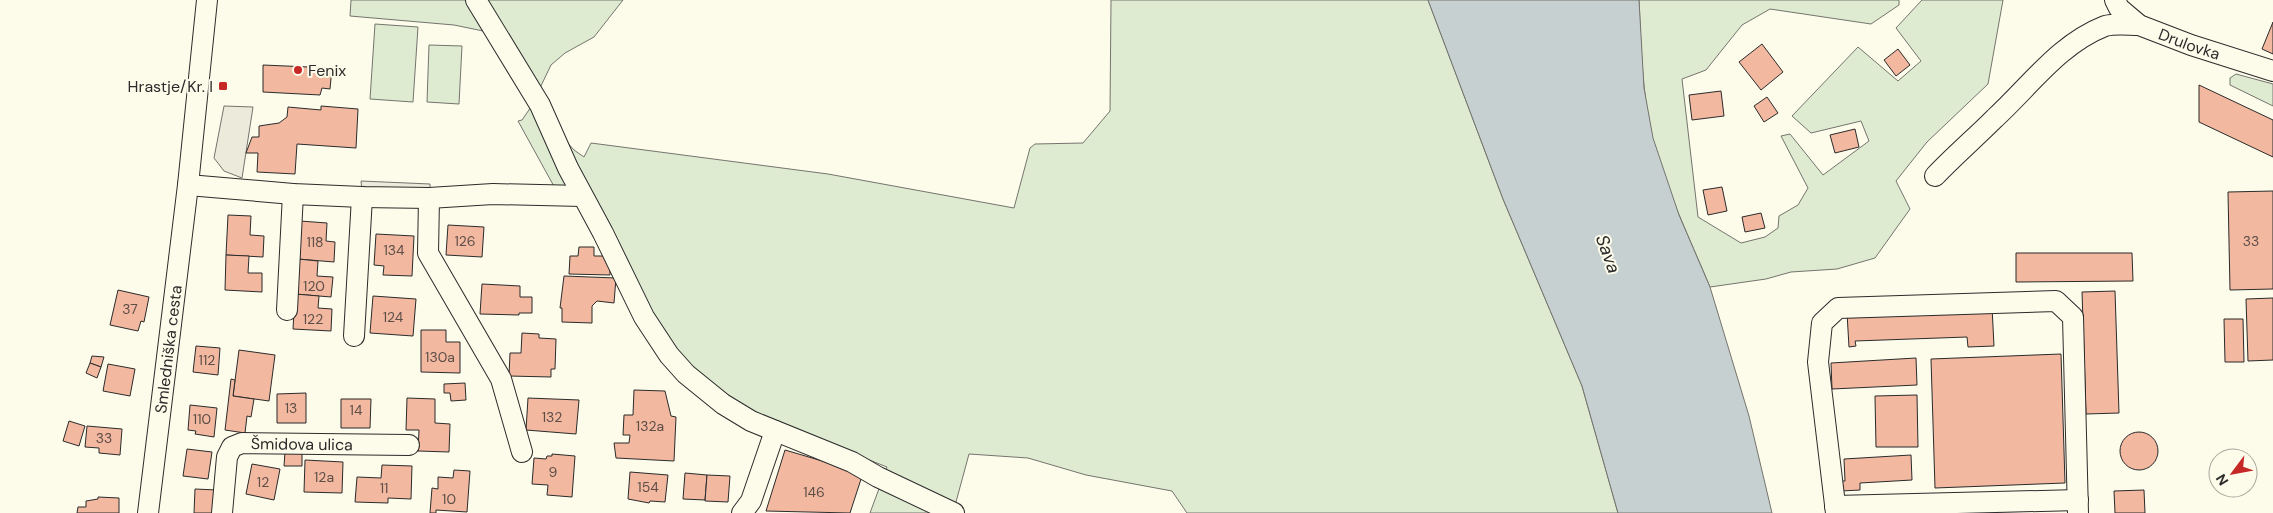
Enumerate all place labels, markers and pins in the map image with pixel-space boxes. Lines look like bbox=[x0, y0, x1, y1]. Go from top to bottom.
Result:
place label: Fenix bbox=[308, 60, 346, 81]
marker: Fenix bbox=[292, 64, 304, 76]
place label: Hrastje/Kr. I bbox=[128, 76, 213, 97]
marker: Hrastje/Kr. I bbox=[217, 80, 229, 92]

